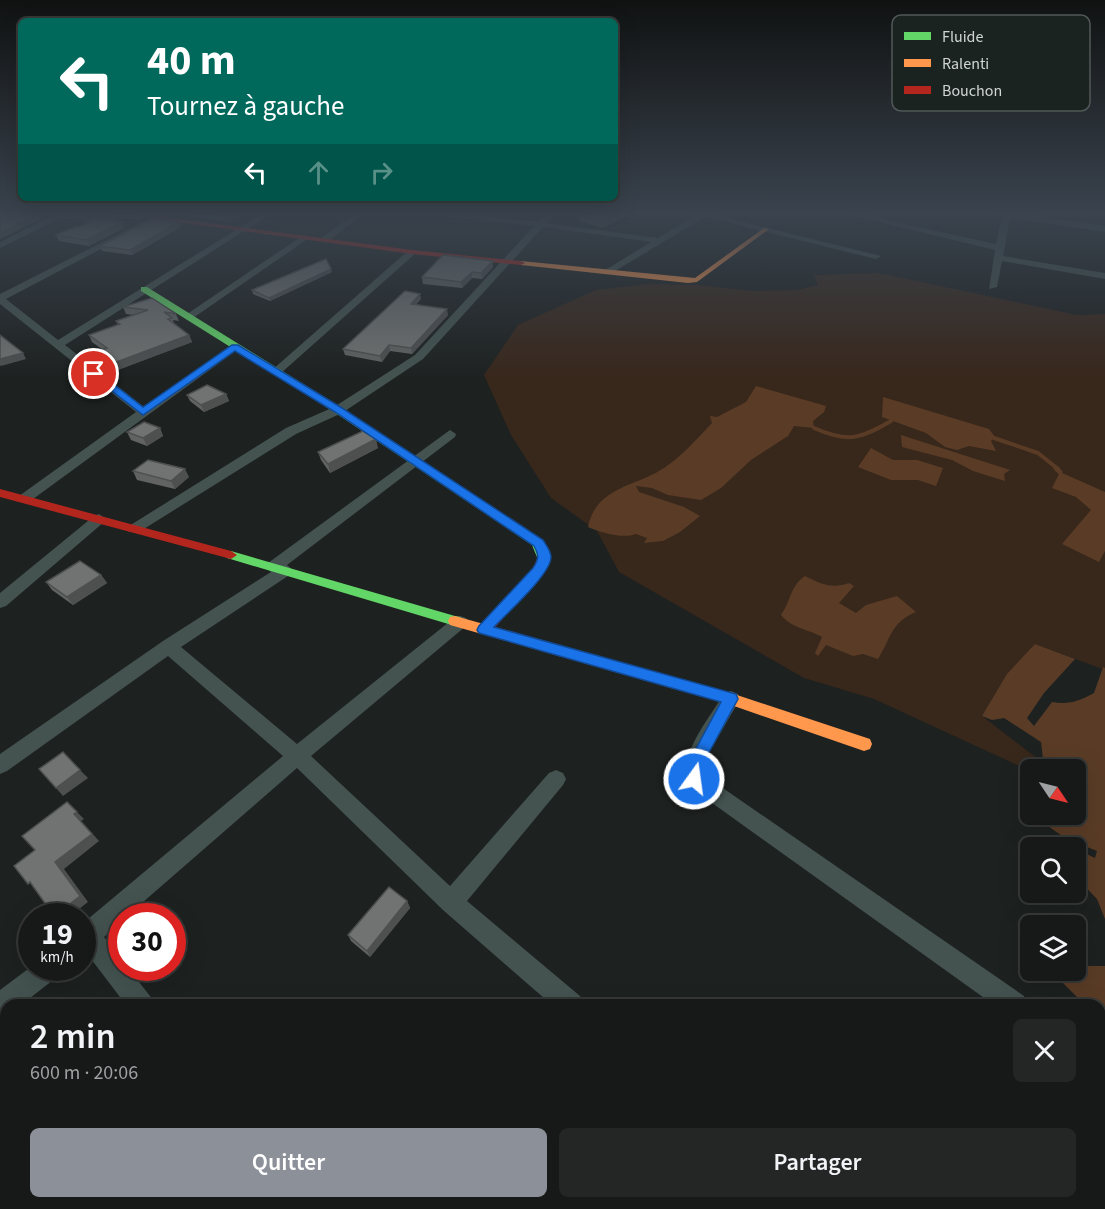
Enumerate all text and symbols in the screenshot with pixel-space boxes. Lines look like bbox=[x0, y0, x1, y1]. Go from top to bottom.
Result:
legend bbox=[892, 15, 1090, 111]
text: Fluide bbox=[942, 26, 984, 48]
text: 40 m bbox=[147, 31, 236, 91]
icon: left bbox=[48, 42, 126, 120]
text: Ralenti bbox=[942, 53, 989, 75]
text: Bouchon bbox=[942, 80, 1002, 102]
text: Tournez à gauche bbox=[147, 87, 344, 126]
icon: left bbox=[239, 156, 272, 189]
icon: ahead bbox=[302, 156, 335, 189]
icon: right bbox=[365, 156, 398, 189]
pin bbox=[68, 348, 119, 399]
icon: arrive bbox=[77, 357, 110, 390]
position arrow bbox=[662, 747, 726, 811]
north arrow bbox=[1020, 759, 1086, 825]
map controls bbox=[1020, 759, 1086, 981]
button: search bbox=[1020, 837, 1086, 903]
speed limit sign: 30 bbox=[108, 903, 186, 981]
text: 19 bbox=[41, 913, 73, 956]
button: layers bbox=[1020, 915, 1086, 981]
text: km/h bbox=[40, 947, 74, 968]
text: 2 min bbox=[30, 1011, 116, 1062]
button: close bbox=[1013, 1019, 1076, 1082]
text: 600 m · 20:06 bbox=[30, 1059, 138, 1087]
button: Quitter bbox=[30, 1128, 547, 1197]
button: Partager bbox=[559, 1128, 1076, 1197]

